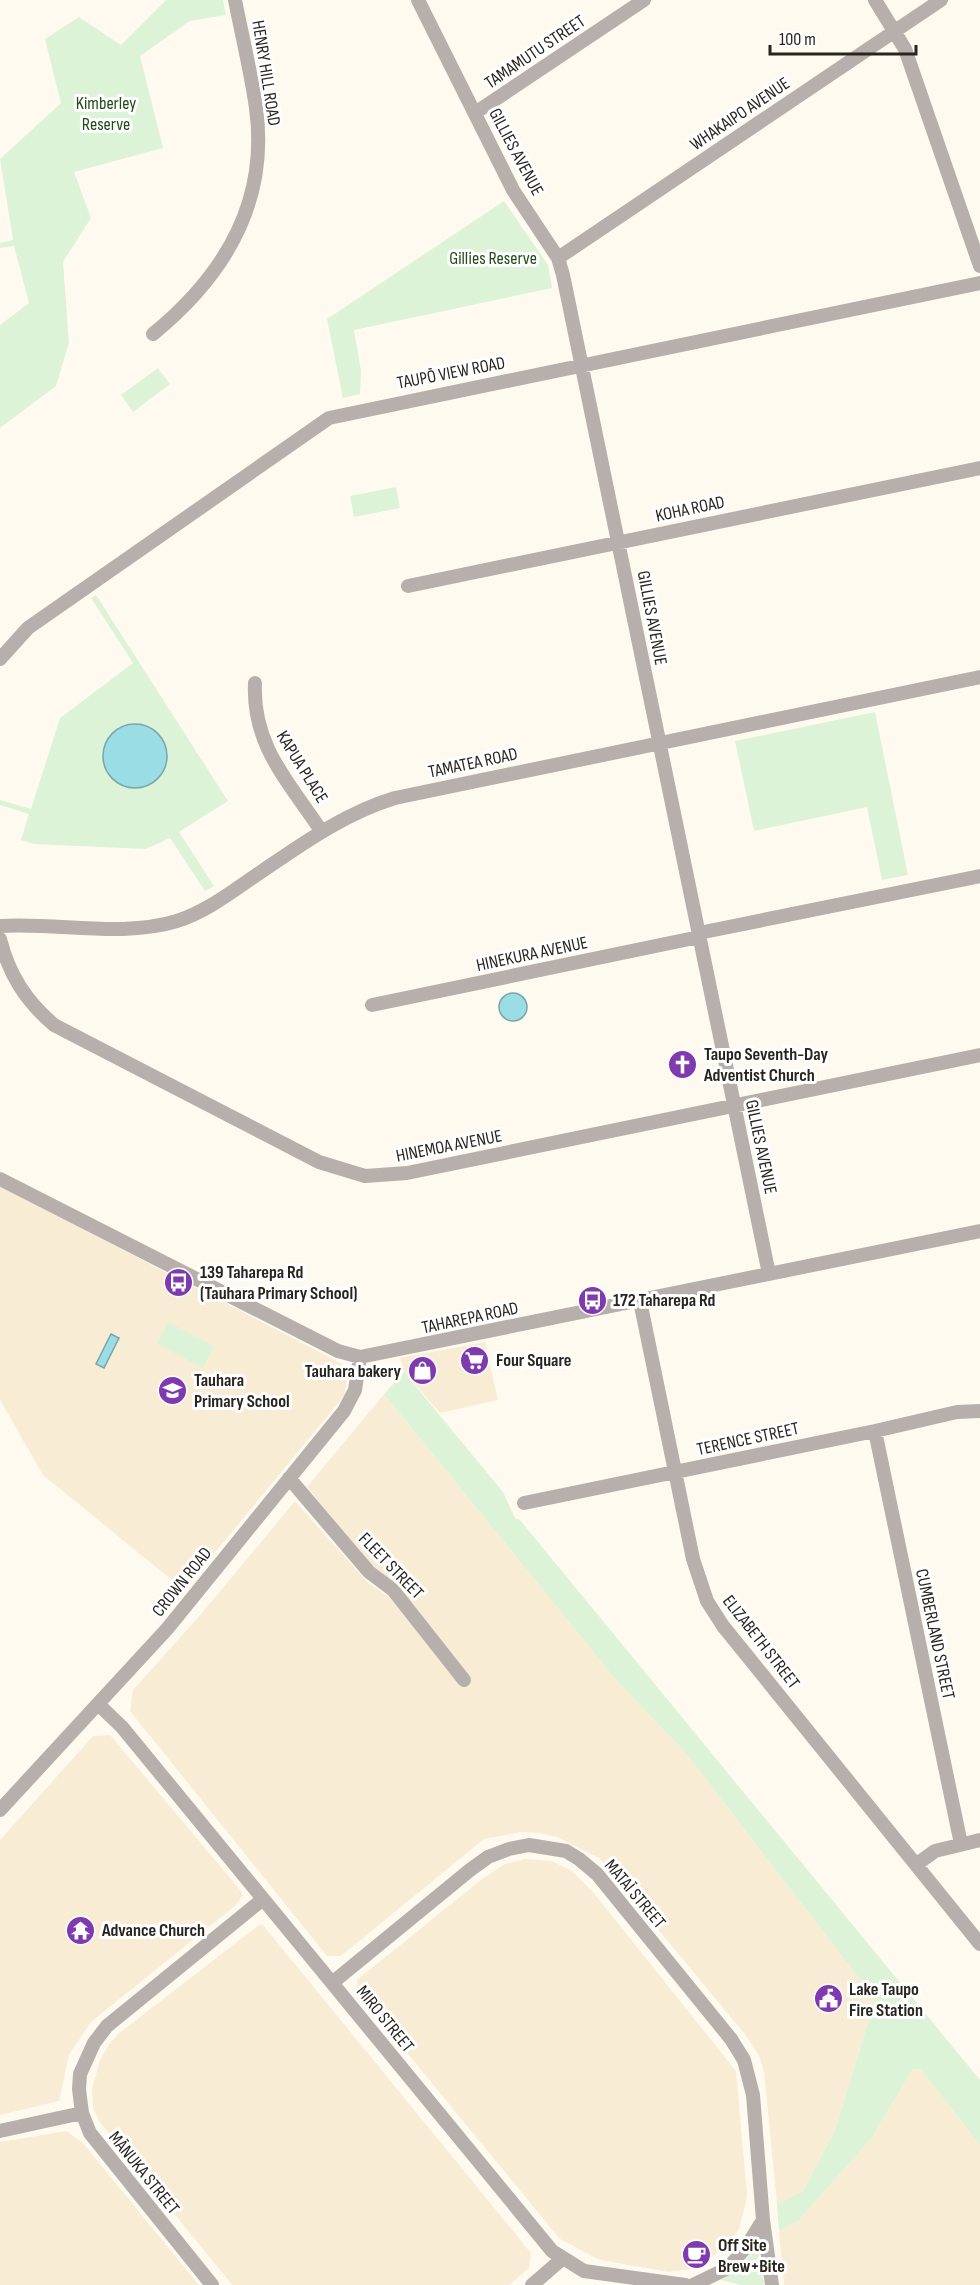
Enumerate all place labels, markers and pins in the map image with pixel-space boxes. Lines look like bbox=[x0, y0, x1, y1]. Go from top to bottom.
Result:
place label: Taupo Seventh-Day Adventist Church bbox=[703, 1044, 829, 1086]
church icon: Taupo Seventh-Day Adventist Church bbox=[667, 1048, 699, 1080]
place label: 139 Taharepa Rd (Tauhara Primary School) bbox=[200, 1262, 358, 1304]
bus stop icon: 139 Taharepa Rd (Tauhara Primary School) bbox=[163, 1266, 195, 1298]
bus stop icon: 172 Taharepa Rd bbox=[576, 1284, 608, 1316]
place label: 172 Taharepa Rd bbox=[613, 1290, 716, 1311]
supermarket icon: Four Square bbox=[459, 1344, 491, 1376]
place label: Four Square bbox=[496, 1350, 571, 1371]
shop icon: Tauhara bakery bbox=[406, 1355, 438, 1387]
place label: Tauhara bakery bbox=[305, 1361, 402, 1382]
place label: Tauhara Primary School bbox=[194, 1370, 290, 1412]
school or university icon: Tauhara Primary School bbox=[157, 1374, 189, 1406]
temple icon: Advance Church bbox=[65, 1914, 97, 1946]
place label: Advance Church bbox=[101, 1920, 205, 1941]
place label: Lake Taupo Fire Station bbox=[849, 1979, 923, 2021]
public building icon: Lake Taupo Fire Station bbox=[812, 1983, 844, 2015]
place label: Off Site Brew+Bite bbox=[718, 2235, 785, 2277]
cafe icon: Off Site Brew+Bite bbox=[681, 2239, 713, 2271]

